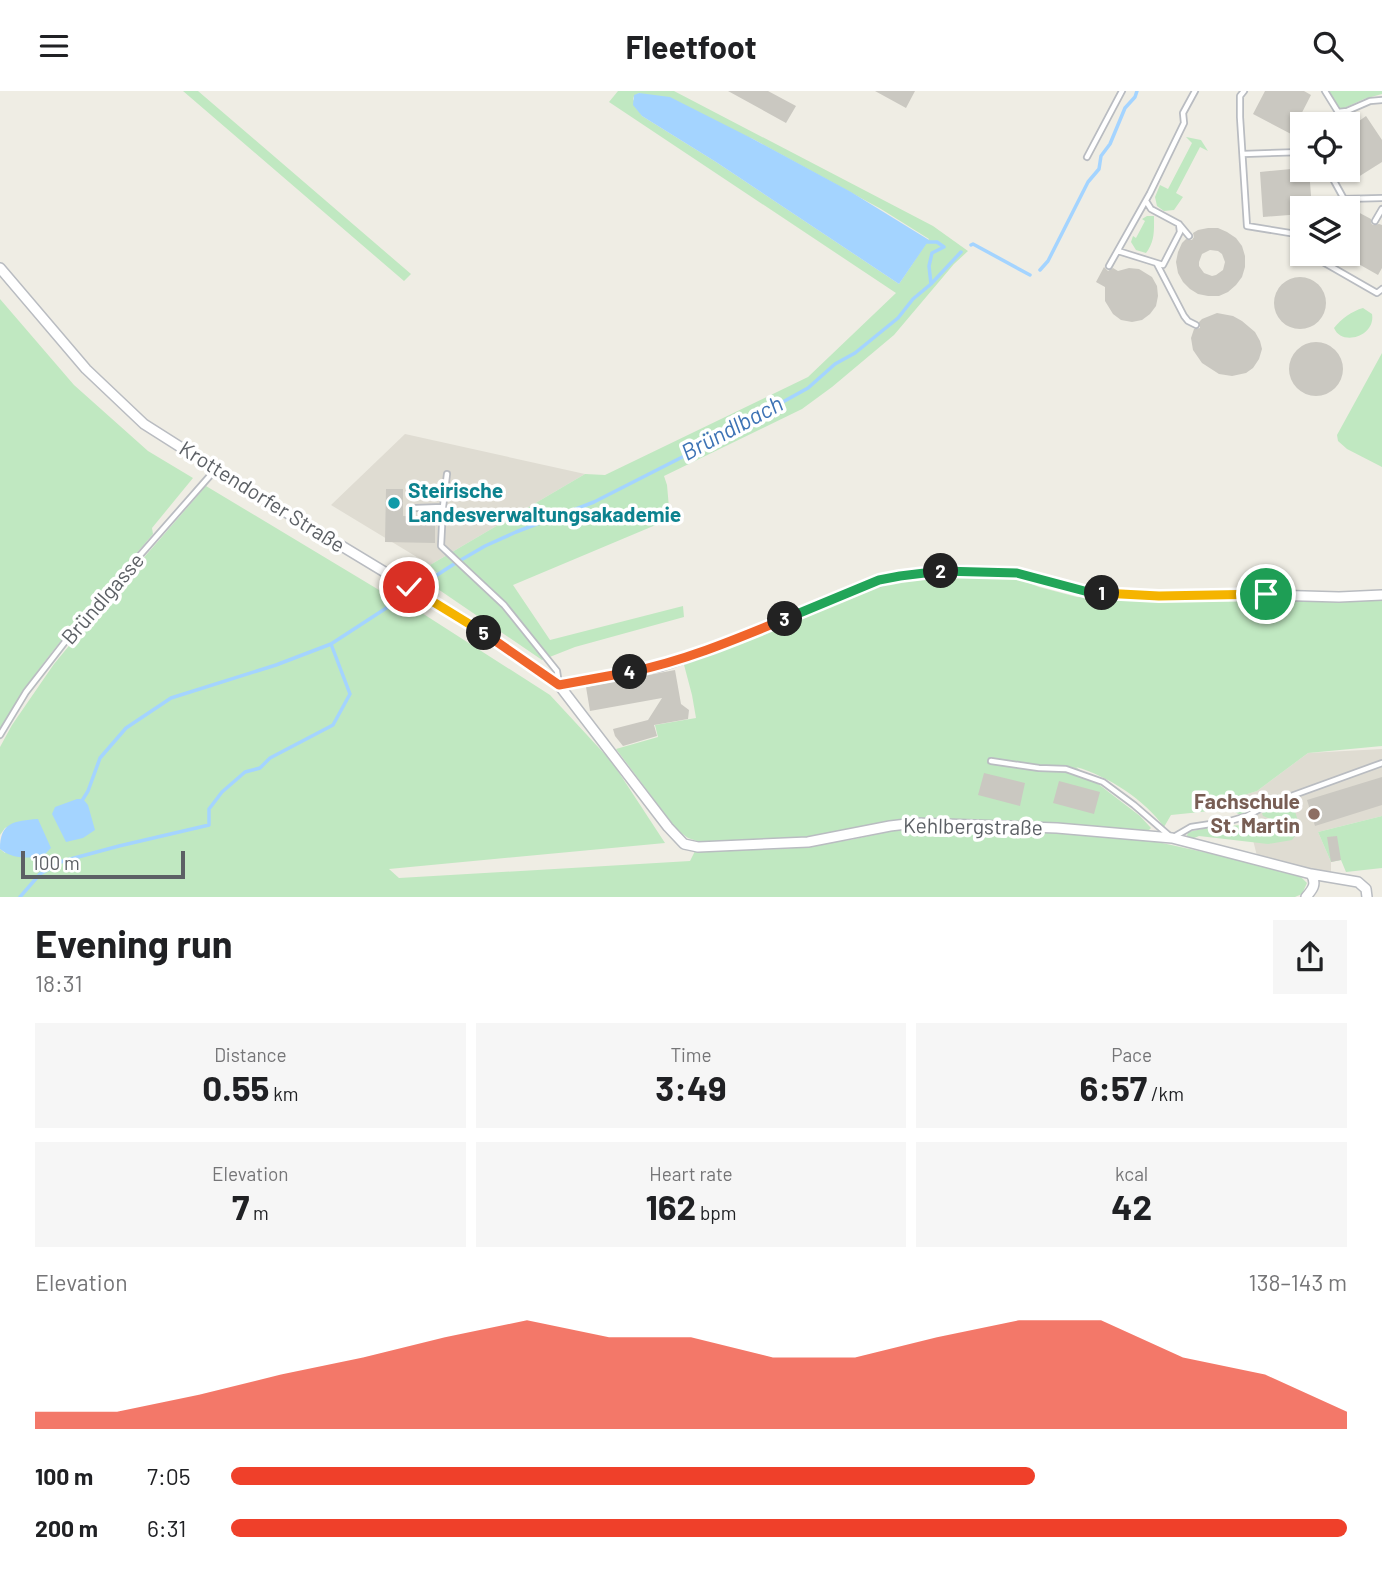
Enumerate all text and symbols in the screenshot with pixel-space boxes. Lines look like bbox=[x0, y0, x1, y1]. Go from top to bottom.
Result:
icon: menu bbox=[35, 27, 73, 65]
text: Fleetfoot bbox=[625, 27, 757, 65]
icon: search bbox=[1309, 27, 1347, 65]
map controls bbox=[1290, 112, 1360, 266]
button: locate bbox=[1290, 112, 1360, 182]
button: layers bbox=[1290, 196, 1360, 266]
water label: Bründlbach bbox=[676, 389, 787, 466]
street label: Krottendorfer Straße bbox=[175, 435, 350, 557]
place label: Steirische Landesverwaltungsakademie bbox=[408, 477, 681, 526]
marker: Steirische Landesverwaltungsakademie bbox=[386, 495, 402, 511]
street label: Bründlgasse bbox=[55, 547, 148, 649]
pin: 2 bbox=[923, 553, 958, 589]
pin bbox=[379, 557, 439, 617]
text: 2 bbox=[935, 559, 946, 582]
pin bbox=[1236, 564, 1296, 624]
icon: check bbox=[390, 568, 428, 606]
pin: 1 bbox=[1084, 575, 1120, 611]
icon: arrive bbox=[1247, 575, 1285, 613]
text: 1 bbox=[1098, 581, 1105, 604]
pin: 3 bbox=[768, 601, 802, 637]
text: 3 bbox=[779, 607, 790, 630]
pin: 5 bbox=[466, 615, 502, 651]
text: 5 bbox=[478, 621, 489, 644]
pin: 4 bbox=[612, 655, 648, 689]
text: 4 bbox=[624, 660, 635, 683]
place label: Fachschule St. Martin bbox=[1194, 788, 1300, 837]
marker: Fachschule St. Martin bbox=[1306, 806, 1322, 822]
street label: Kehlbergstraße bbox=[903, 812, 1043, 839]
scale bar bbox=[21, 848, 186, 880]
text: 100 m bbox=[32, 851, 80, 874]
text: Evening run bbox=[35, 920, 233, 966]
button: share bbox=[1273, 920, 1347, 994]
text: 18:31 bbox=[35, 969, 83, 997]
text: Distance bbox=[214, 1043, 287, 1066]
text: Time bbox=[670, 1043, 712, 1066]
text: Pace bbox=[1111, 1043, 1152, 1066]
text: 0.55 bbox=[202, 1066, 269, 1108]
text: 3:49 bbox=[655, 1066, 727, 1108]
text: 6:57 bbox=[1079, 1066, 1147, 1108]
text: km bbox=[269, 1082, 298, 1105]
text: /km bbox=[1147, 1082, 1184, 1105]
text: Elevation bbox=[212, 1162, 289, 1185]
text: Heart rate bbox=[649, 1162, 733, 1185]
text: kcal bbox=[1115, 1162, 1148, 1185]
text: 7 bbox=[232, 1185, 249, 1227]
text: 162 bbox=[645, 1185, 696, 1227]
text: 42 bbox=[1111, 1185, 1152, 1227]
text: m bbox=[249, 1201, 269, 1224]
text: bpm bbox=[696, 1201, 737, 1224]
text: Elevation bbox=[35, 1268, 128, 1296]
text: 138–143 m bbox=[1249, 1268, 1347, 1296]
text: 100 m bbox=[35, 1462, 93, 1490]
text: 7:05 bbox=[147, 1462, 191, 1490]
text: 200 m bbox=[35, 1514, 98, 1542]
text: 6:31 bbox=[147, 1514, 186, 1542]

